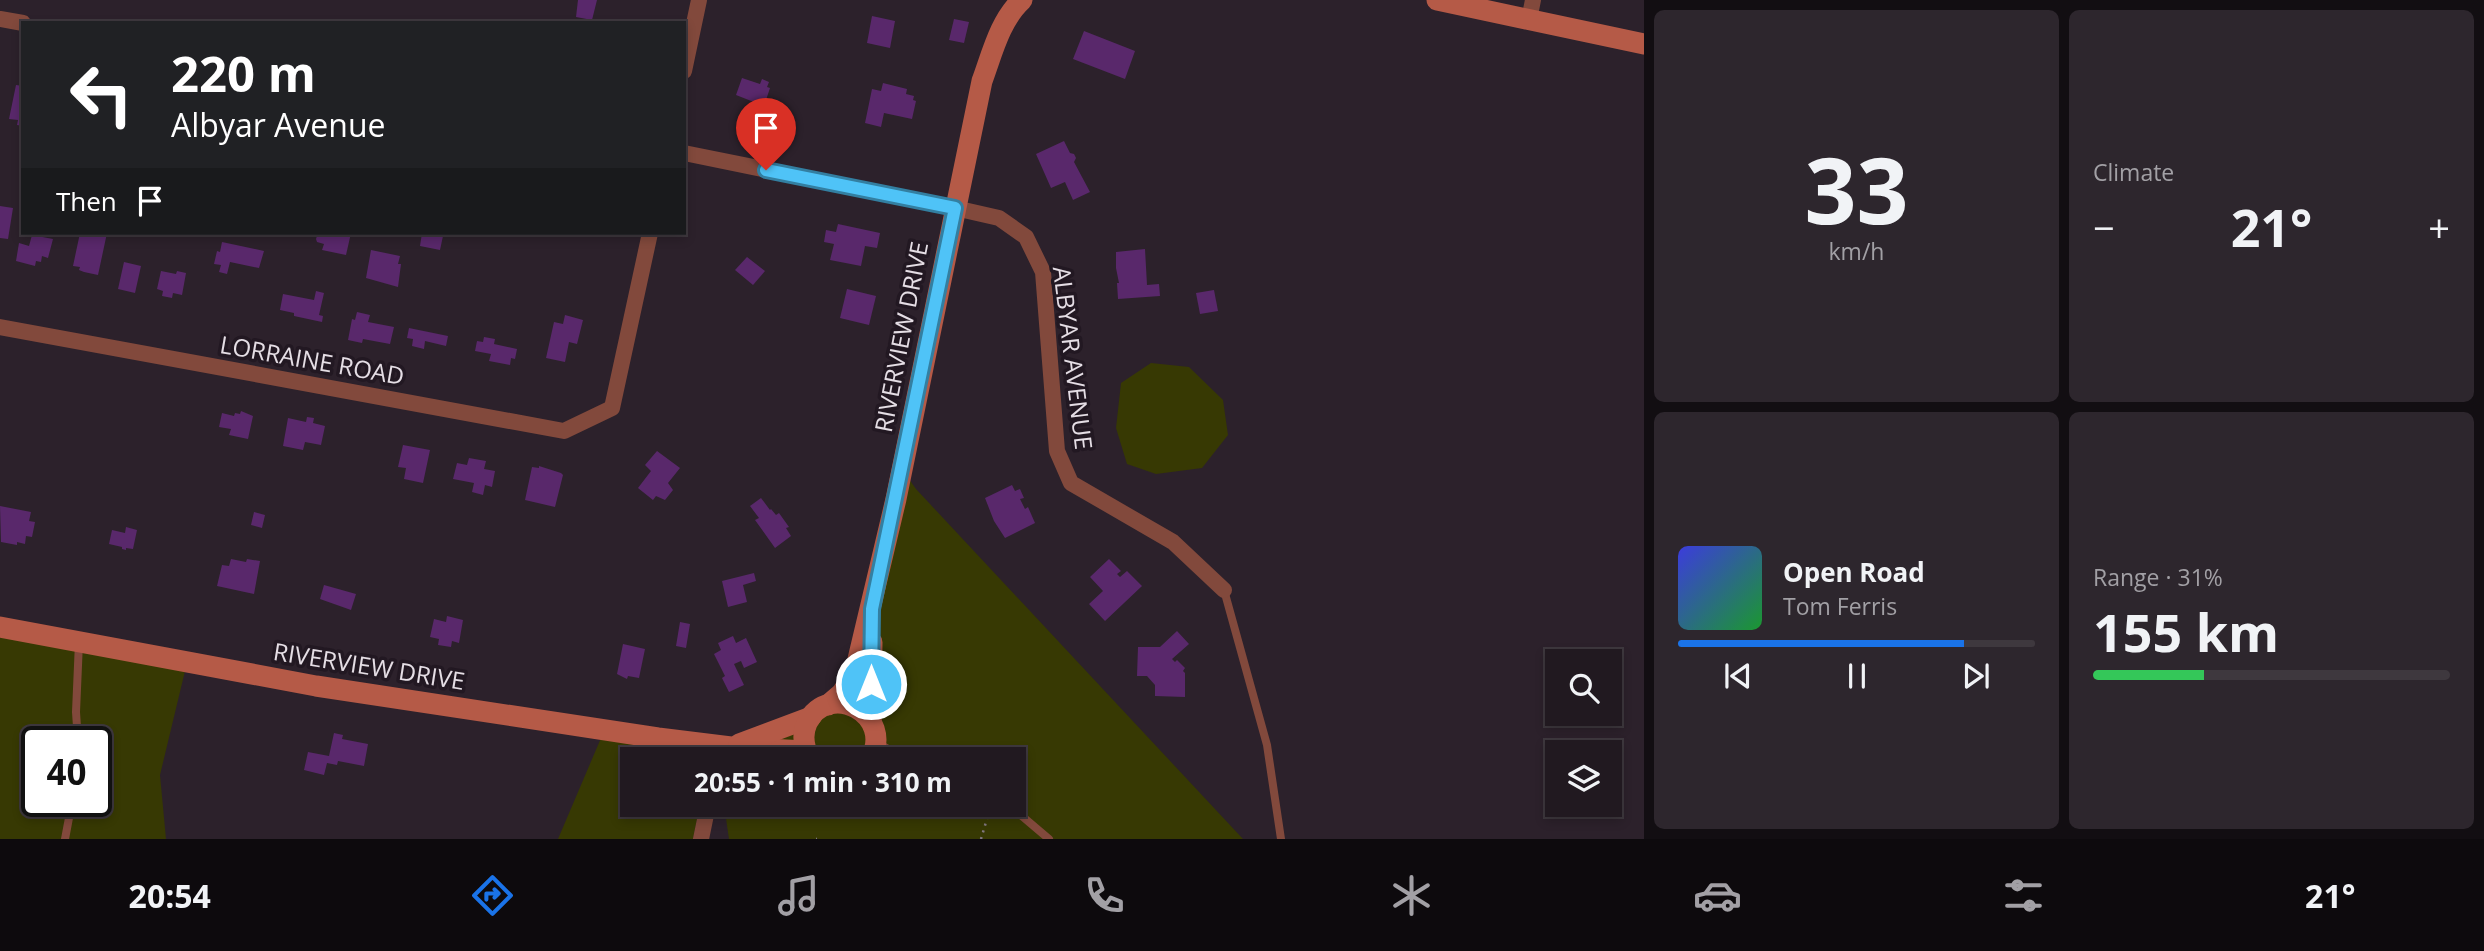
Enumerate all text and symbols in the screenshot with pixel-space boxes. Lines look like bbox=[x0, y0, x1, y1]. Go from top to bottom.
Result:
text: 220 m bbox=[171, 40, 316, 106]
icon: left bbox=[56, 49, 147, 140]
pin bbox=[736, 98, 796, 170]
text: Albyar Avenue bbox=[171, 103, 386, 146]
icon: arrive bbox=[747, 109, 785, 147]
text: 33 bbox=[1804, 127, 1909, 251]
text: Climate bbox=[2093, 156, 2174, 188]
icon: arrive bbox=[131, 182, 169, 220]
text: Then bbox=[56, 183, 117, 219]
text: 21° bbox=[2231, 191, 2312, 262]
text: − bbox=[2093, 201, 2115, 253]
text: + bbox=[2428, 201, 2450, 253]
text: km/h bbox=[1829, 235, 1884, 267]
street label: RIVERVIEW DRIVE bbox=[866, 239, 935, 435]
street label: ALBYAR AVENUE bbox=[1046, 264, 1101, 451]
street label: LORRAINE ROAD bbox=[218, 327, 407, 392]
text: Open Road bbox=[1783, 554, 1925, 590]
text: Range · 31% bbox=[2093, 561, 2223, 593]
text: Tom Ferris bbox=[1783, 590, 1897, 622]
text: 155 km bbox=[2093, 596, 2279, 667]
street label: RIVERVIEW DRIVE bbox=[271, 634, 467, 697]
position arrow bbox=[834, 647, 908, 721]
map controls bbox=[1545, 649, 1622, 817]
button: search bbox=[1545, 649, 1622, 726]
icon: previous bbox=[1719, 657, 1757, 695]
icon: pause bbox=[1838, 657, 1876, 695]
icon: next bbox=[1957, 657, 1995, 695]
speed limit sign: 40 bbox=[21, 726, 112, 817]
button: layers bbox=[1545, 740, 1622, 817]
text: 20:55 · 1 min · 310 m bbox=[694, 764, 952, 800]
icon: directions bbox=[468, 871, 517, 920]
icon: music bbox=[774, 871, 823, 920]
icon: phone bbox=[1080, 871, 1129, 920]
icon: climate bbox=[1387, 871, 1436, 920]
icon: car bbox=[1693, 871, 1742, 920]
icon: filters bbox=[1999, 871, 2048, 920]
text: 20:54 bbox=[129, 874, 211, 917]
text: 21° bbox=[2305, 874, 2355, 917]

